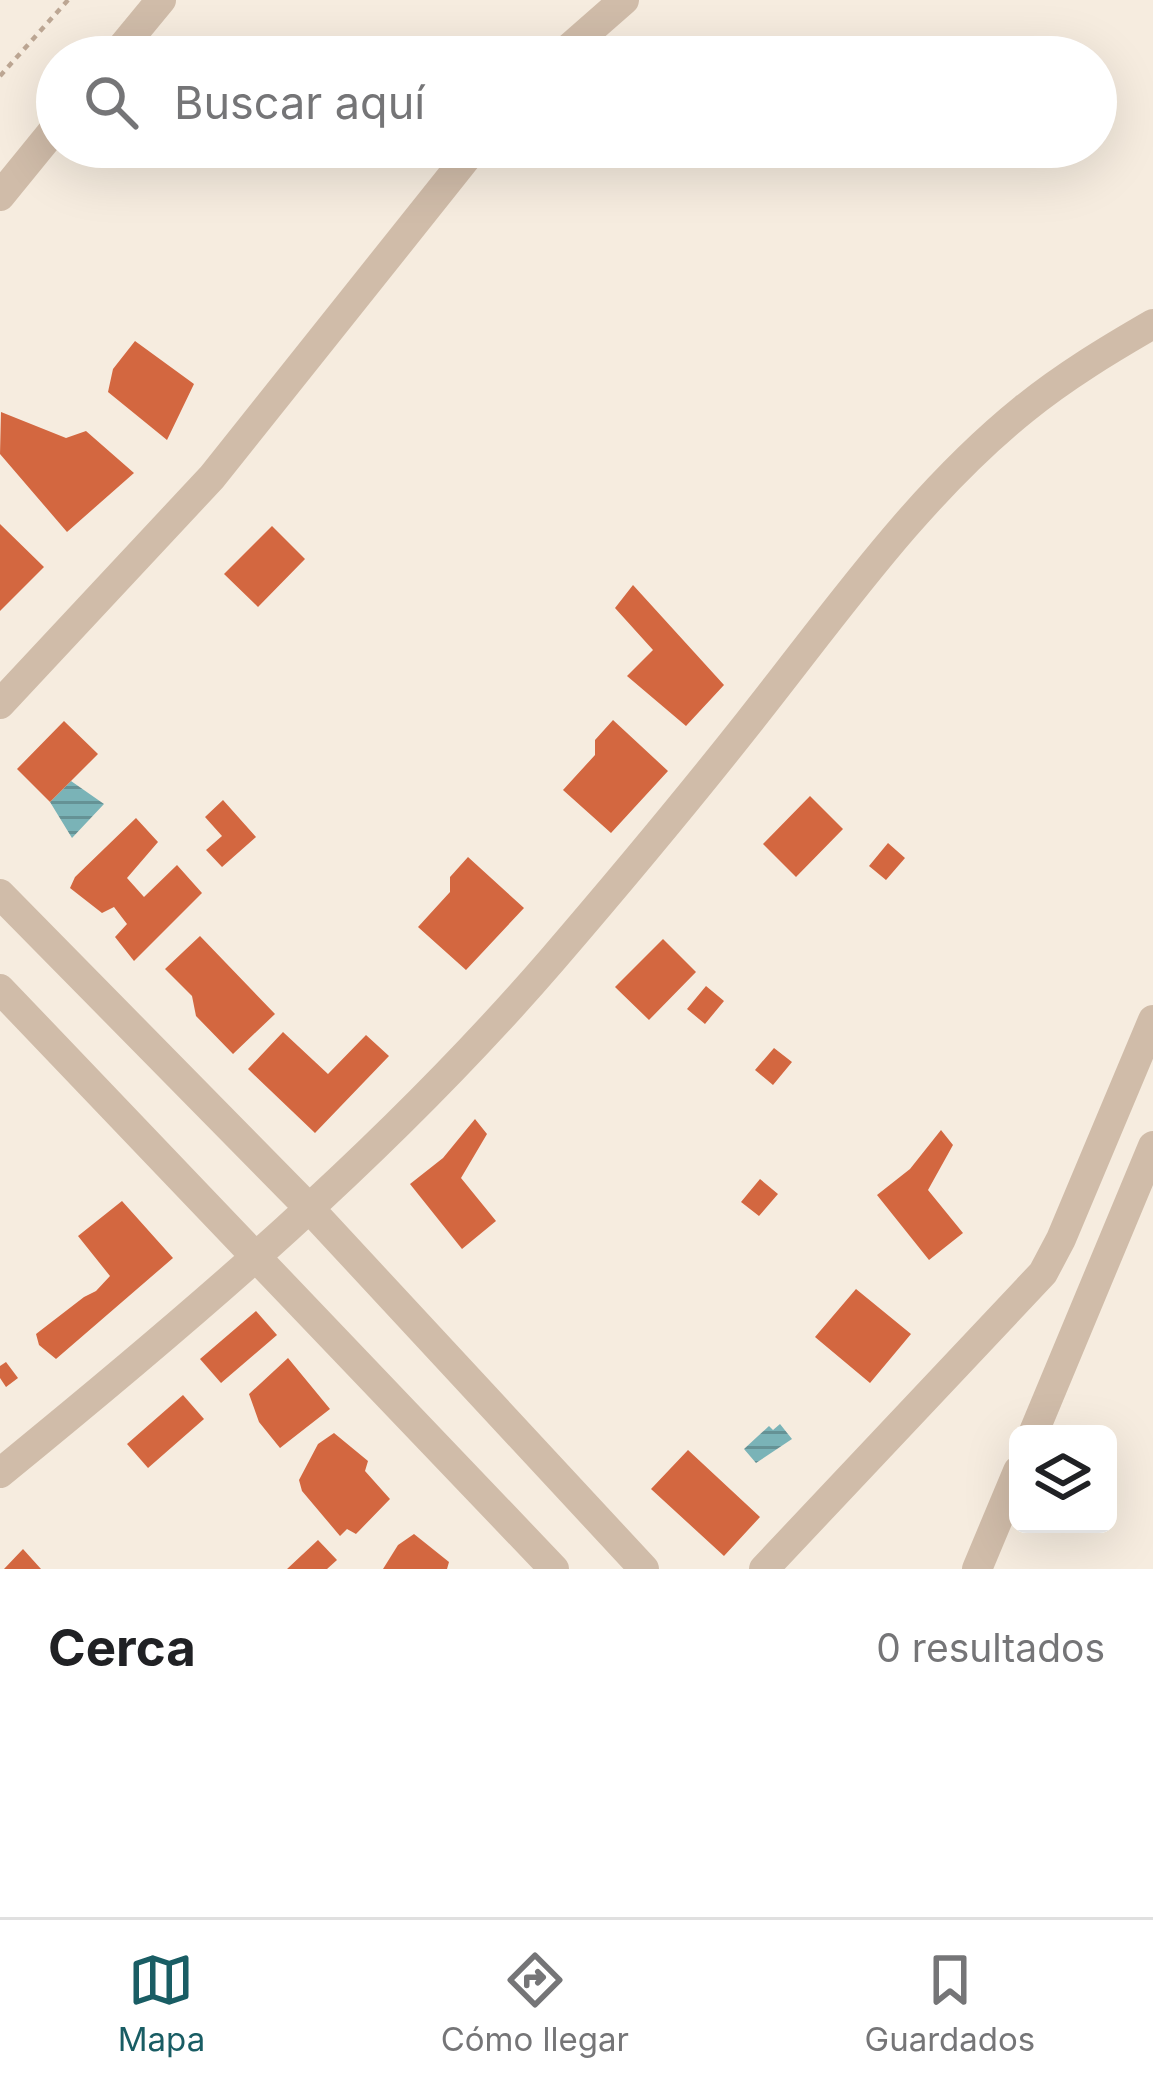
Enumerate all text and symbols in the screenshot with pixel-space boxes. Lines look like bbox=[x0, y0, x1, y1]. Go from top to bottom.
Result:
search box bbox=[36, 36, 1117, 168]
icon: search bbox=[78, 69, 144, 135]
text: Buscar aquí bbox=[174, 75, 425, 130]
map controls bbox=[1009, 1425, 1117, 1533]
button: layers bbox=[1009, 1425, 1117, 1533]
text: Cerca bbox=[48, 1617, 196, 1678]
text: 0 resultados bbox=[876, 1624, 1105, 1671]
tab: Mapa bbox=[118, 1947, 205, 2059]
tab: Cómo llegar bbox=[441, 1947, 629, 2059]
tab: Guardados bbox=[865, 1947, 1035, 2059]

